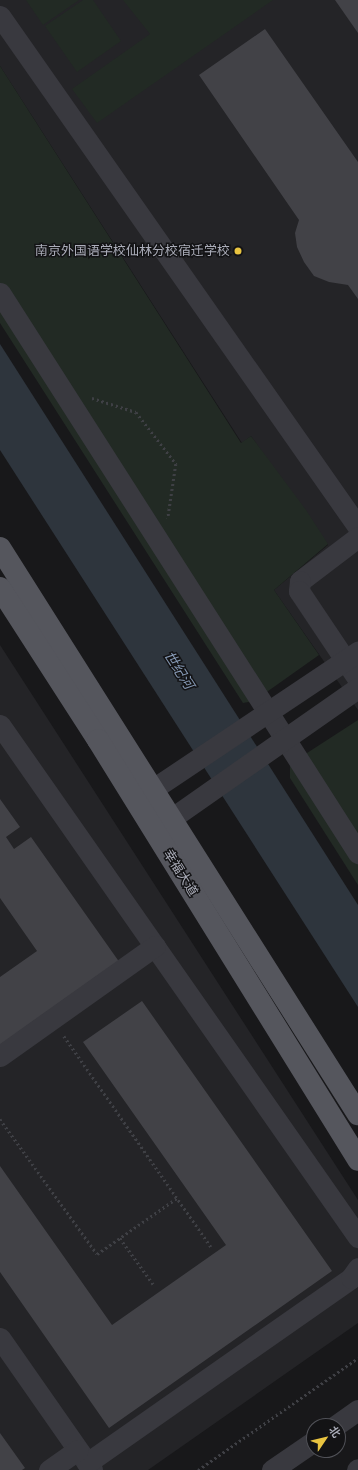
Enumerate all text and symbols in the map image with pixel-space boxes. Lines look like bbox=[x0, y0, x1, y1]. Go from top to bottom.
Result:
place label: 南京外国语学校仙林分校宿迁学校 bbox=[35, 243, 230, 259]
marker: 南京外国语学校仙林分校宿迁学校 bbox=[233, 246, 243, 256]
water label: 世纪河 bbox=[161, 648, 197, 692]
street label: 幸福大道 bbox=[160, 847, 200, 899]
north arrow bbox=[306, 1418, 346, 1458]
text: 北 bbox=[326, 1423, 344, 1440]

